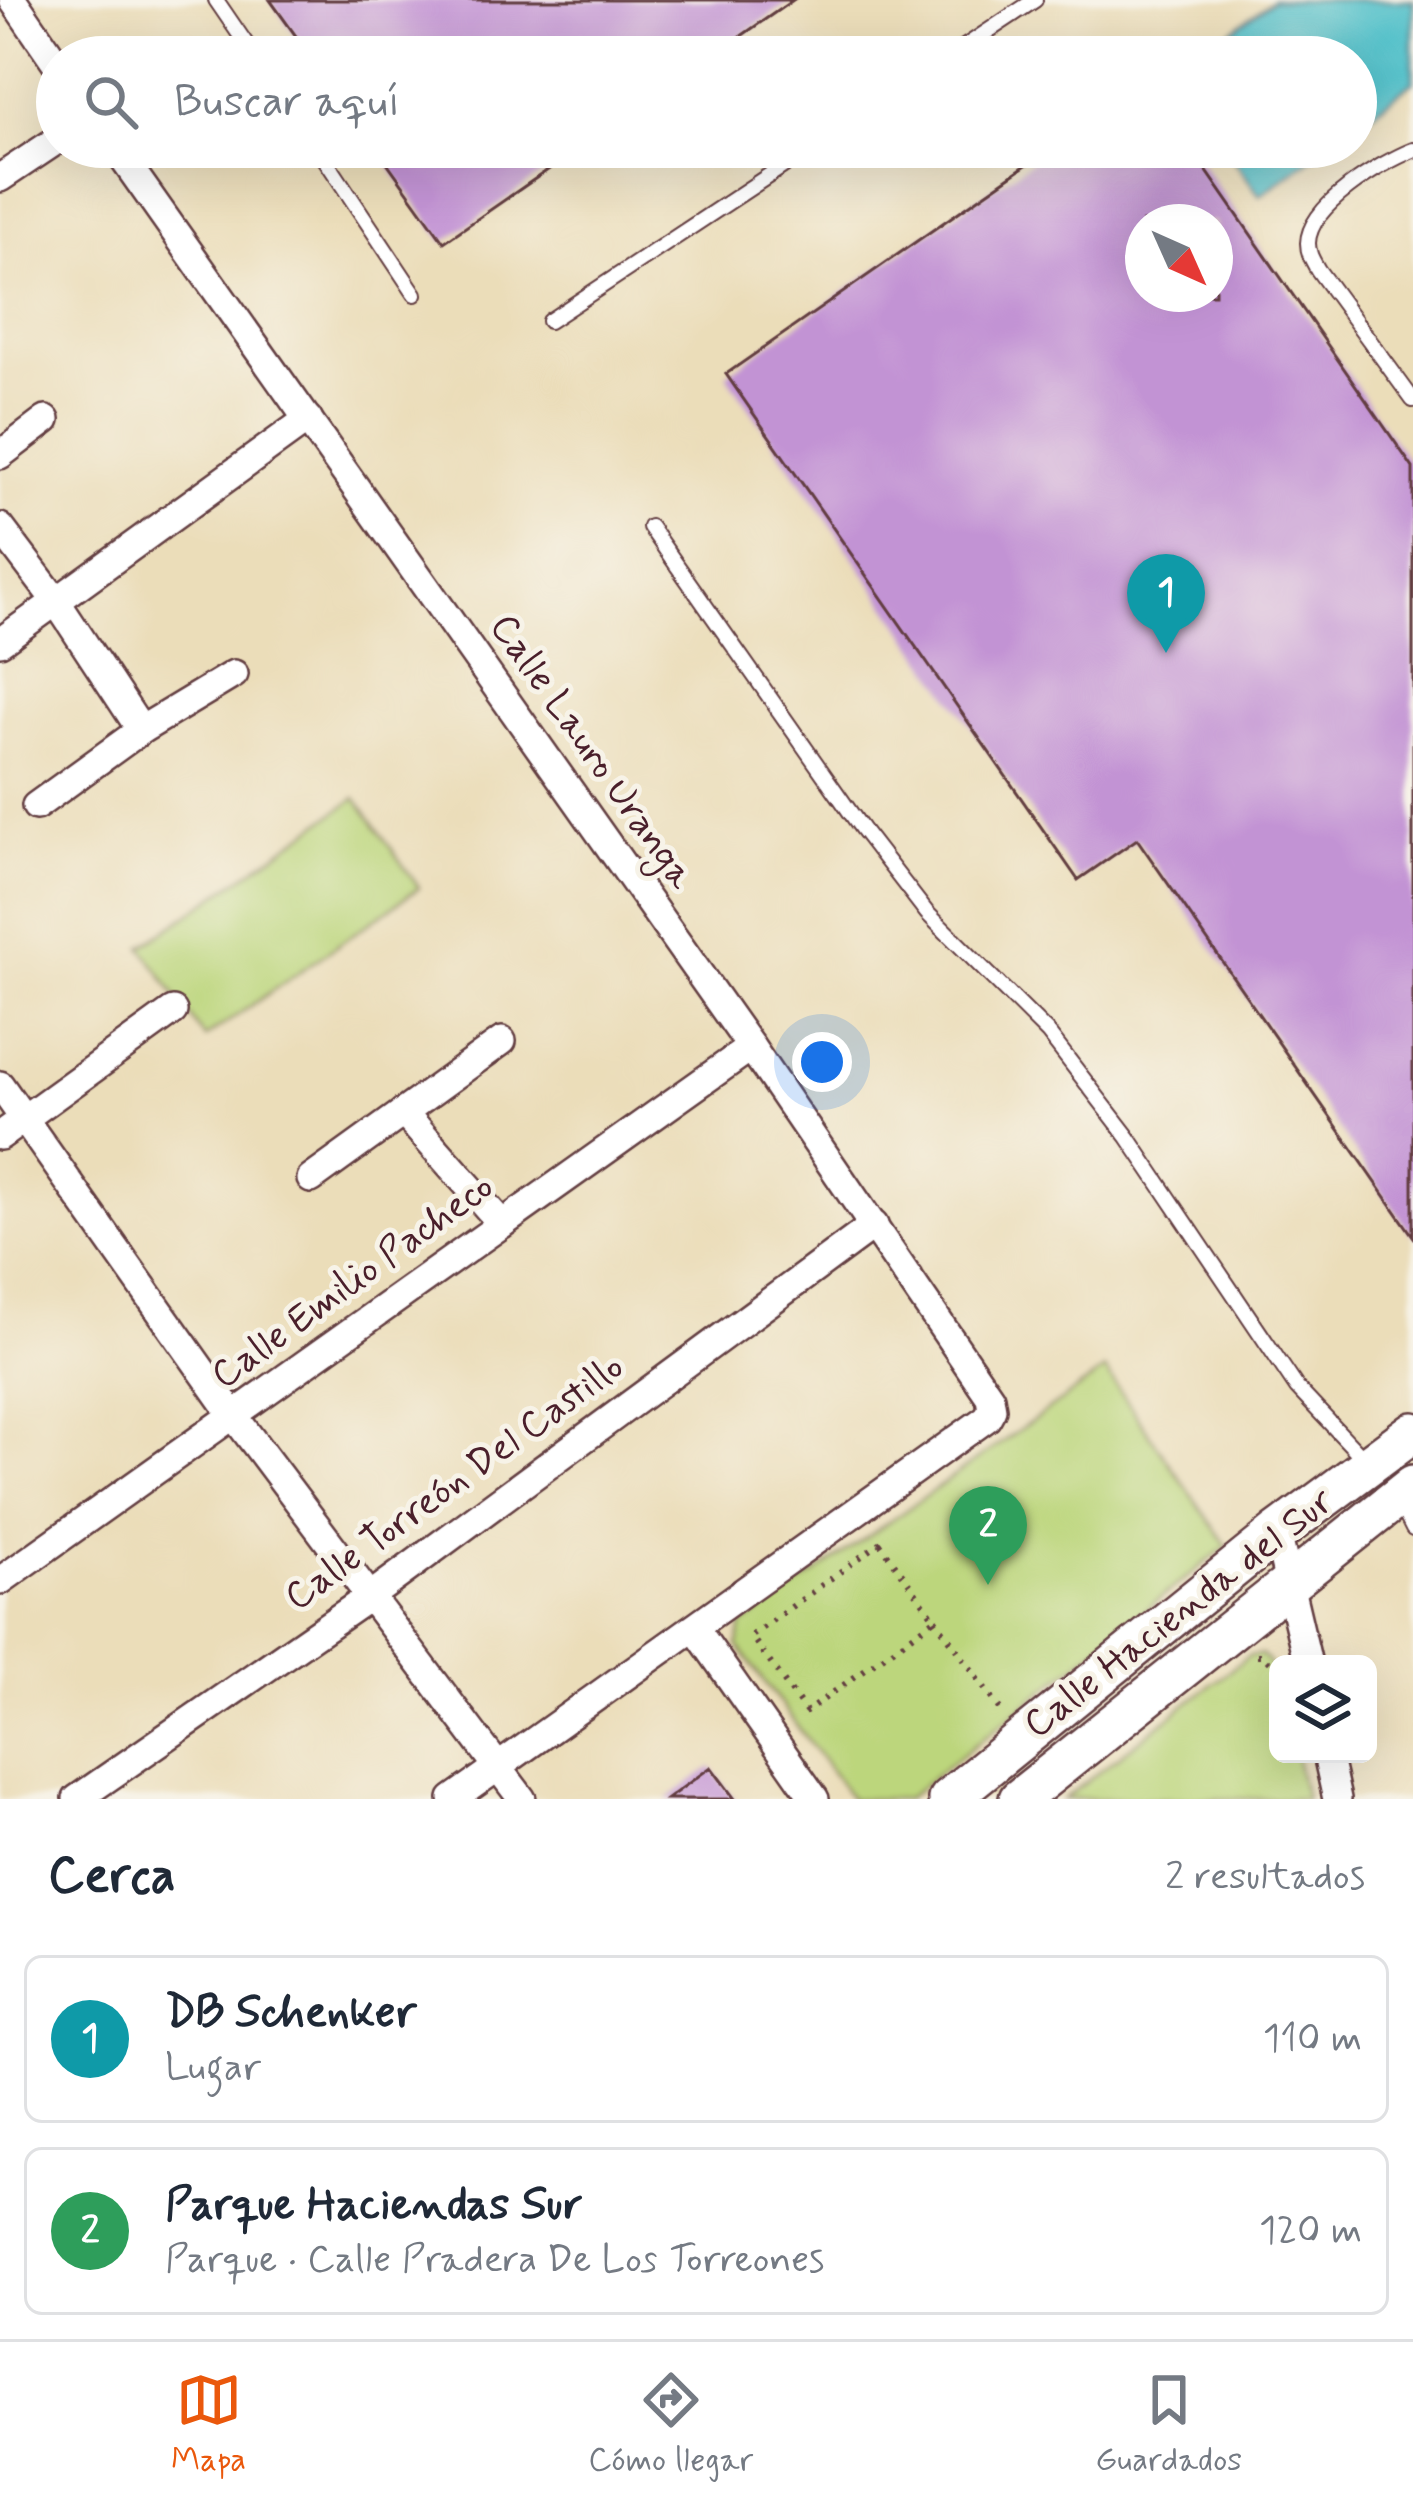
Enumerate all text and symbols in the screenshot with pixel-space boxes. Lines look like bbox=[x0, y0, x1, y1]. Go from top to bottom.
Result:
search box bbox=[36, 36, 1377, 168]
icon: search bbox=[78, 69, 144, 135]
text: Buscar aquí bbox=[174, 73, 400, 132]
north arrow bbox=[1125, 204, 1233, 312]
pin: 1 bbox=[1127, 554, 1205, 653]
street label: Calle Lauro Uranga bbox=[474, 604, 705, 902]
your location bbox=[792, 1032, 852, 1092]
street label: Calle Emilio Pacheco bbox=[202, 1162, 504, 1402]
street label: Calle Torreón Del Castillo bbox=[275, 1343, 635, 1623]
street label: Calle Hacienda del Sur bbox=[1014, 1477, 1345, 1751]
pin: 2 bbox=[949, 1486, 1027, 1585]
map controls bbox=[1269, 1655, 1377, 1763]
button: layers bbox=[1269, 1655, 1377, 1763]
text: Cerca bbox=[48, 1844, 176, 1910]
text: 2 resultados bbox=[1165, 1852, 1365, 1903]
text: DB Schenker bbox=[165, 1984, 416, 2043]
text: 1 bbox=[81, 2014, 99, 2065]
text: 110 m bbox=[1263, 2014, 1362, 2065]
text: Lugar bbox=[165, 2043, 261, 2094]
text: Parque Haciendas Sur bbox=[165, 2176, 583, 2235]
text: 2 bbox=[80, 2206, 100, 2257]
text: 120 m bbox=[1259, 2206, 1362, 2257]
text: Parque · Calle Pradera De Los Torreones bbox=[165, 2235, 824, 2286]
tab: Mapa bbox=[171, 2367, 246, 2483]
tab: Cómo llegar bbox=[588, 2367, 753, 2483]
tab: Guardados bbox=[1095, 2367, 1242, 2483]

